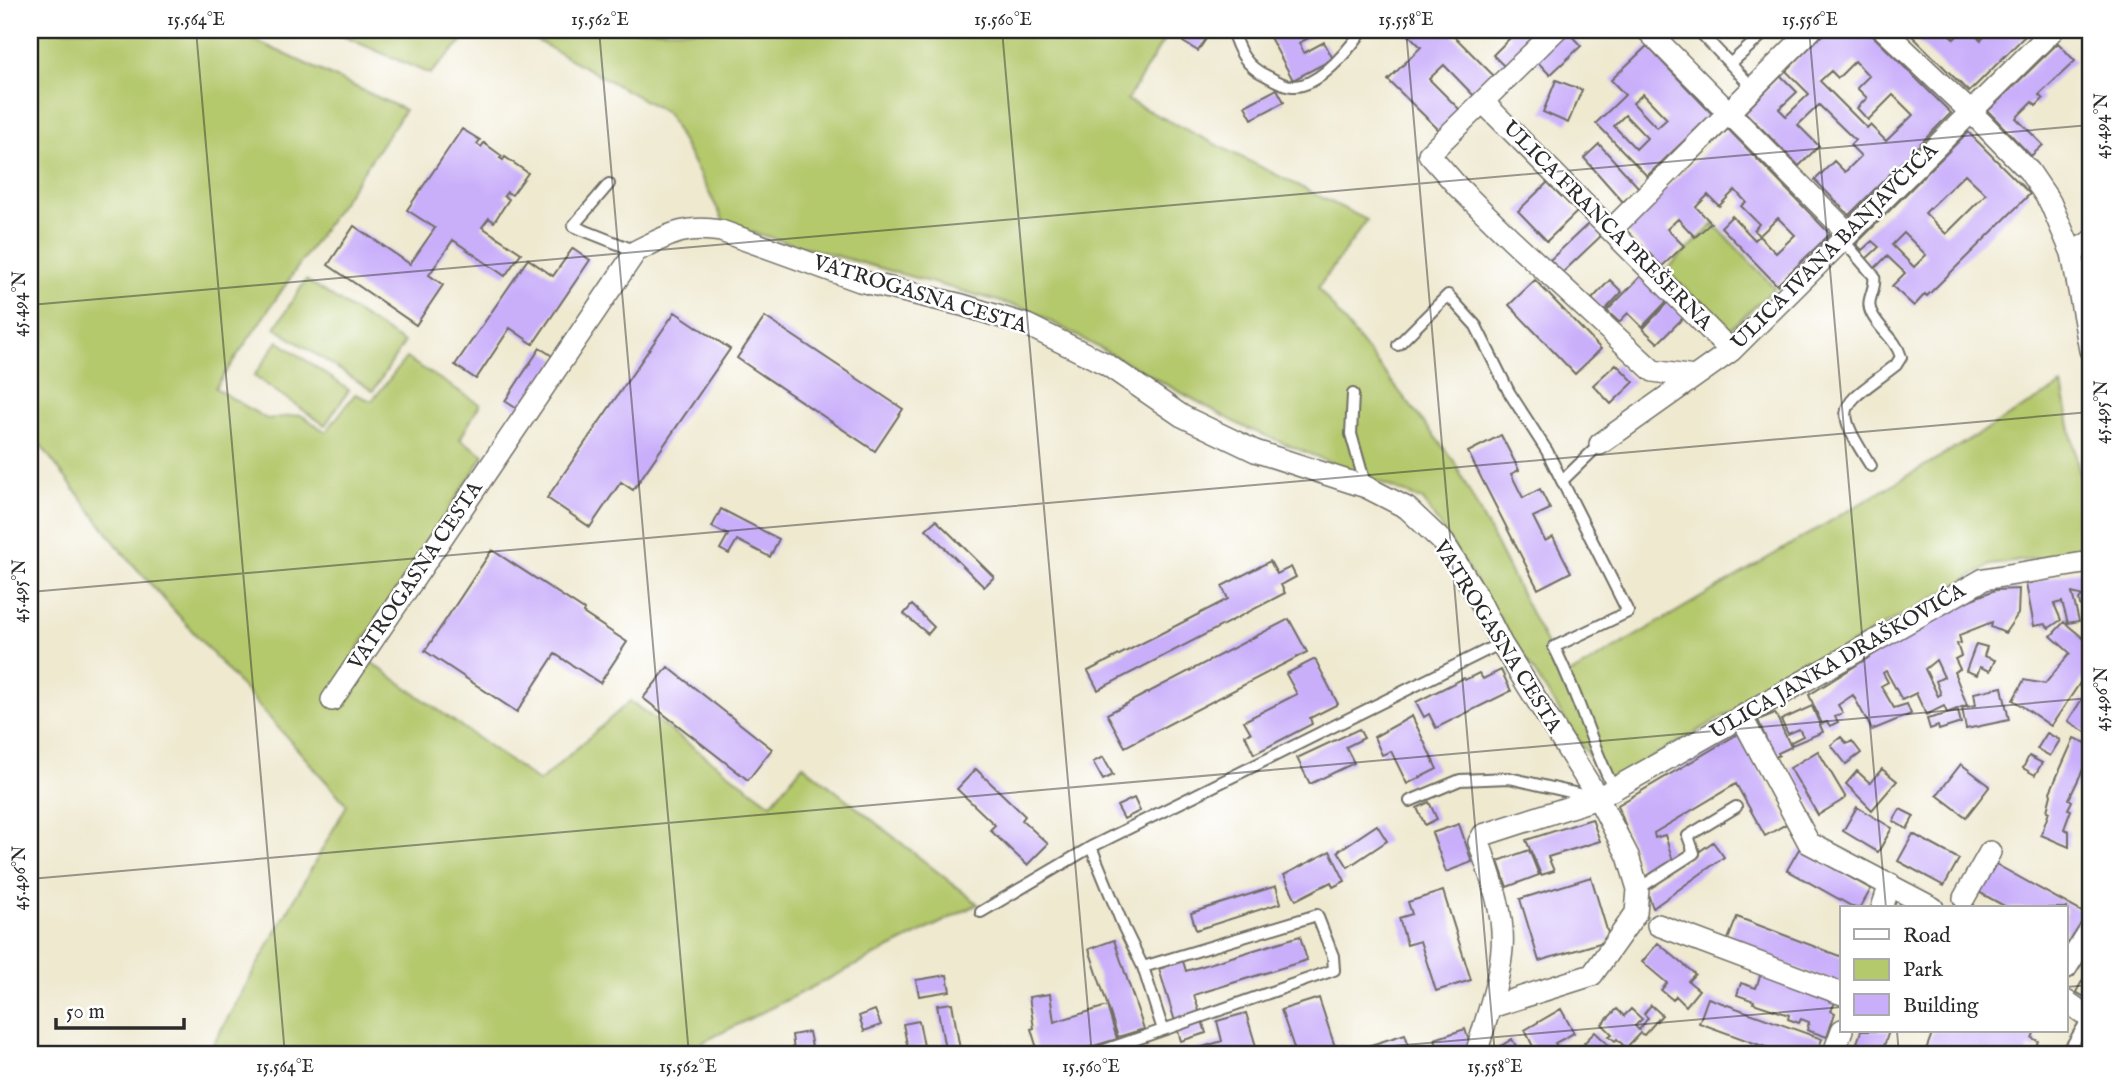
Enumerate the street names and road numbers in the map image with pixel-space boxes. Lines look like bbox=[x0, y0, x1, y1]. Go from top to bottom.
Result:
street label: ULICA FRANCA PREŠERNA bbox=[1496, 115, 1719, 337]
street label: ULICA IVANA BANJAVČIĆA bbox=[1725, 137, 1945, 356]
street label: VATROGASNA CESTA bbox=[809, 249, 1031, 341]
street label: VATROGASNA CESTA bbox=[342, 476, 490, 676]
street label: VATROGASNA CESTA bbox=[1426, 535, 1568, 739]
street label: ULICA JANKA DRAŠKOVIĆA bbox=[1705, 576, 1971, 746]

